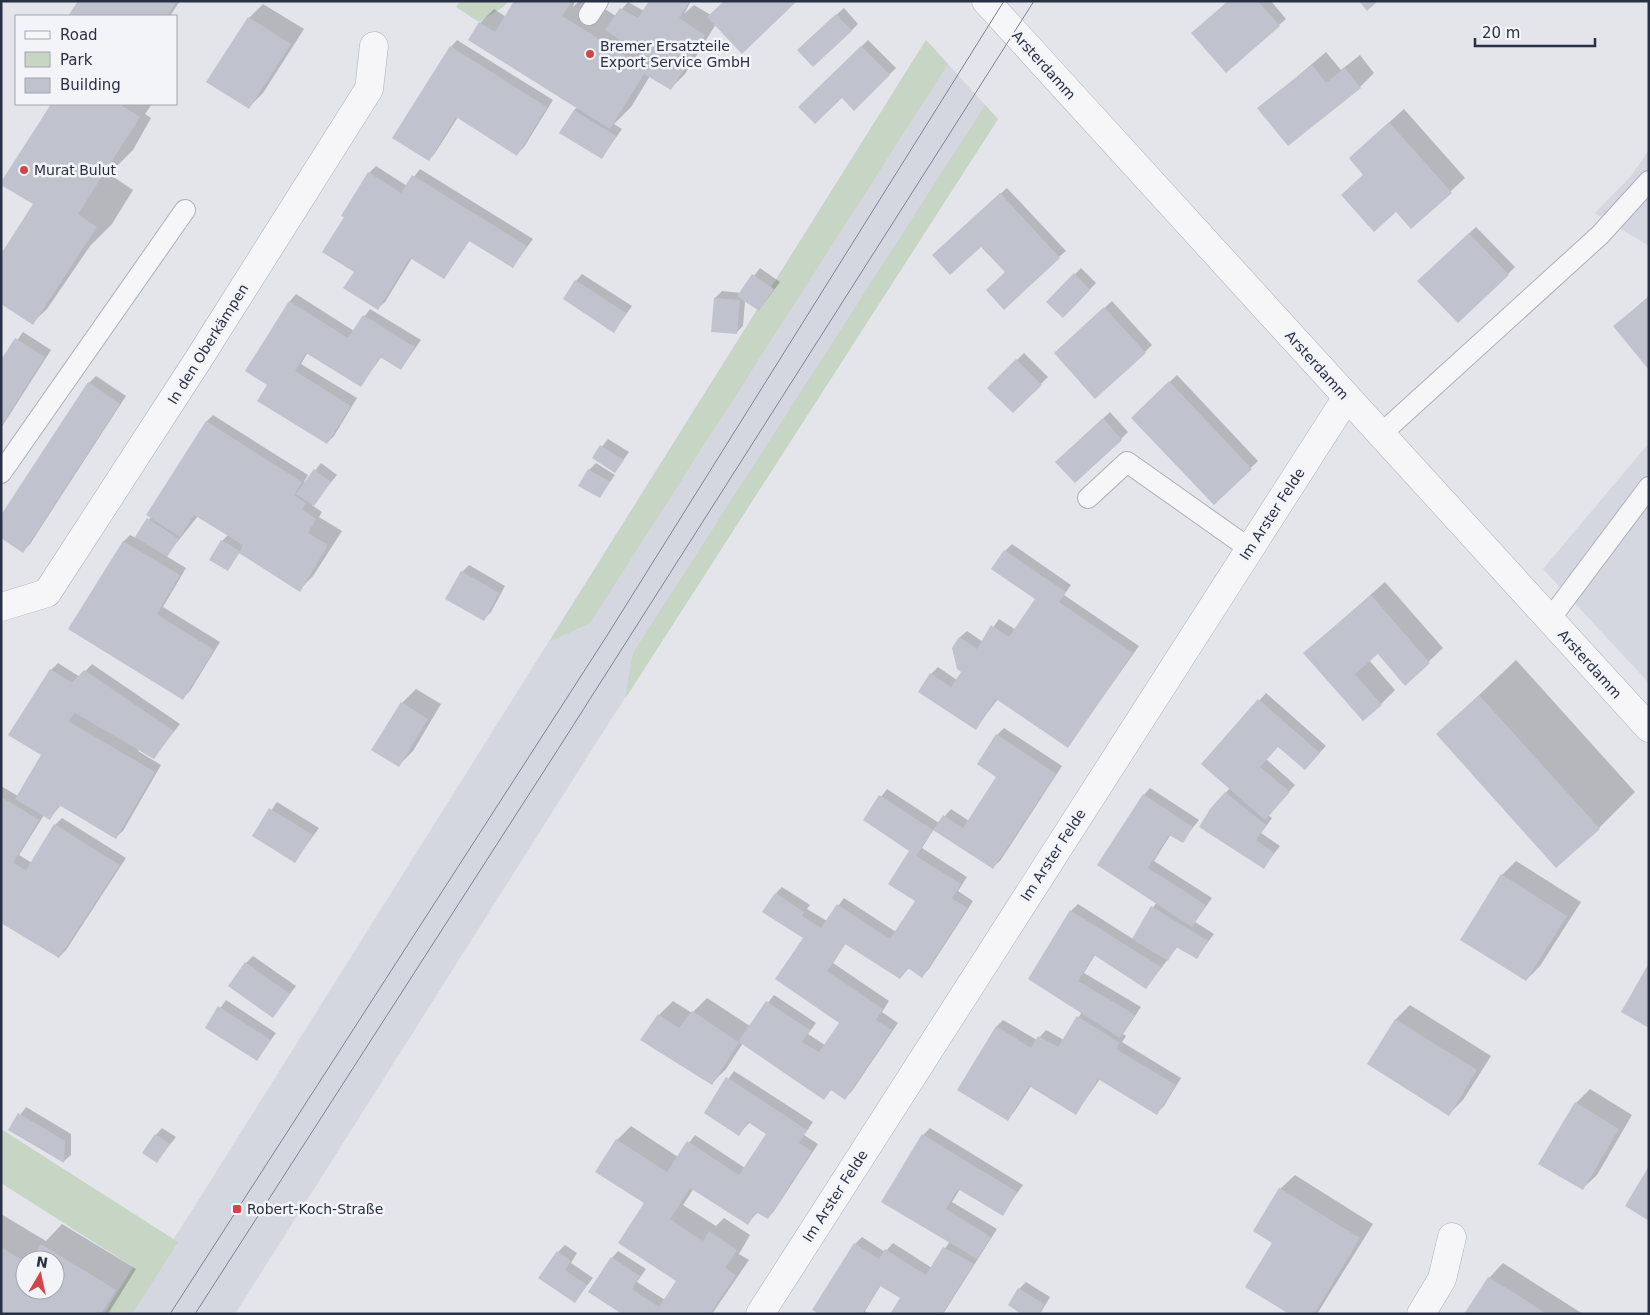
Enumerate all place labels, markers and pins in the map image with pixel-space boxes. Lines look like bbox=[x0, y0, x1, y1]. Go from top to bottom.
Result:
place label: Bremer Ersatzteile Export Service GmbH bbox=[600, 38, 750, 70]
marker: Bremer Ersatzteile Export Service GmbH bbox=[584, 48, 596, 60]
place label: Murat Bulut bbox=[34, 162, 116, 178]
marker: Murat Bulut bbox=[18, 164, 30, 176]
place label: Robert-Koch-Straße bbox=[247, 1201, 383, 1217]
marker: Robert-Koch-Straße bbox=[231, 1203, 243, 1215]

